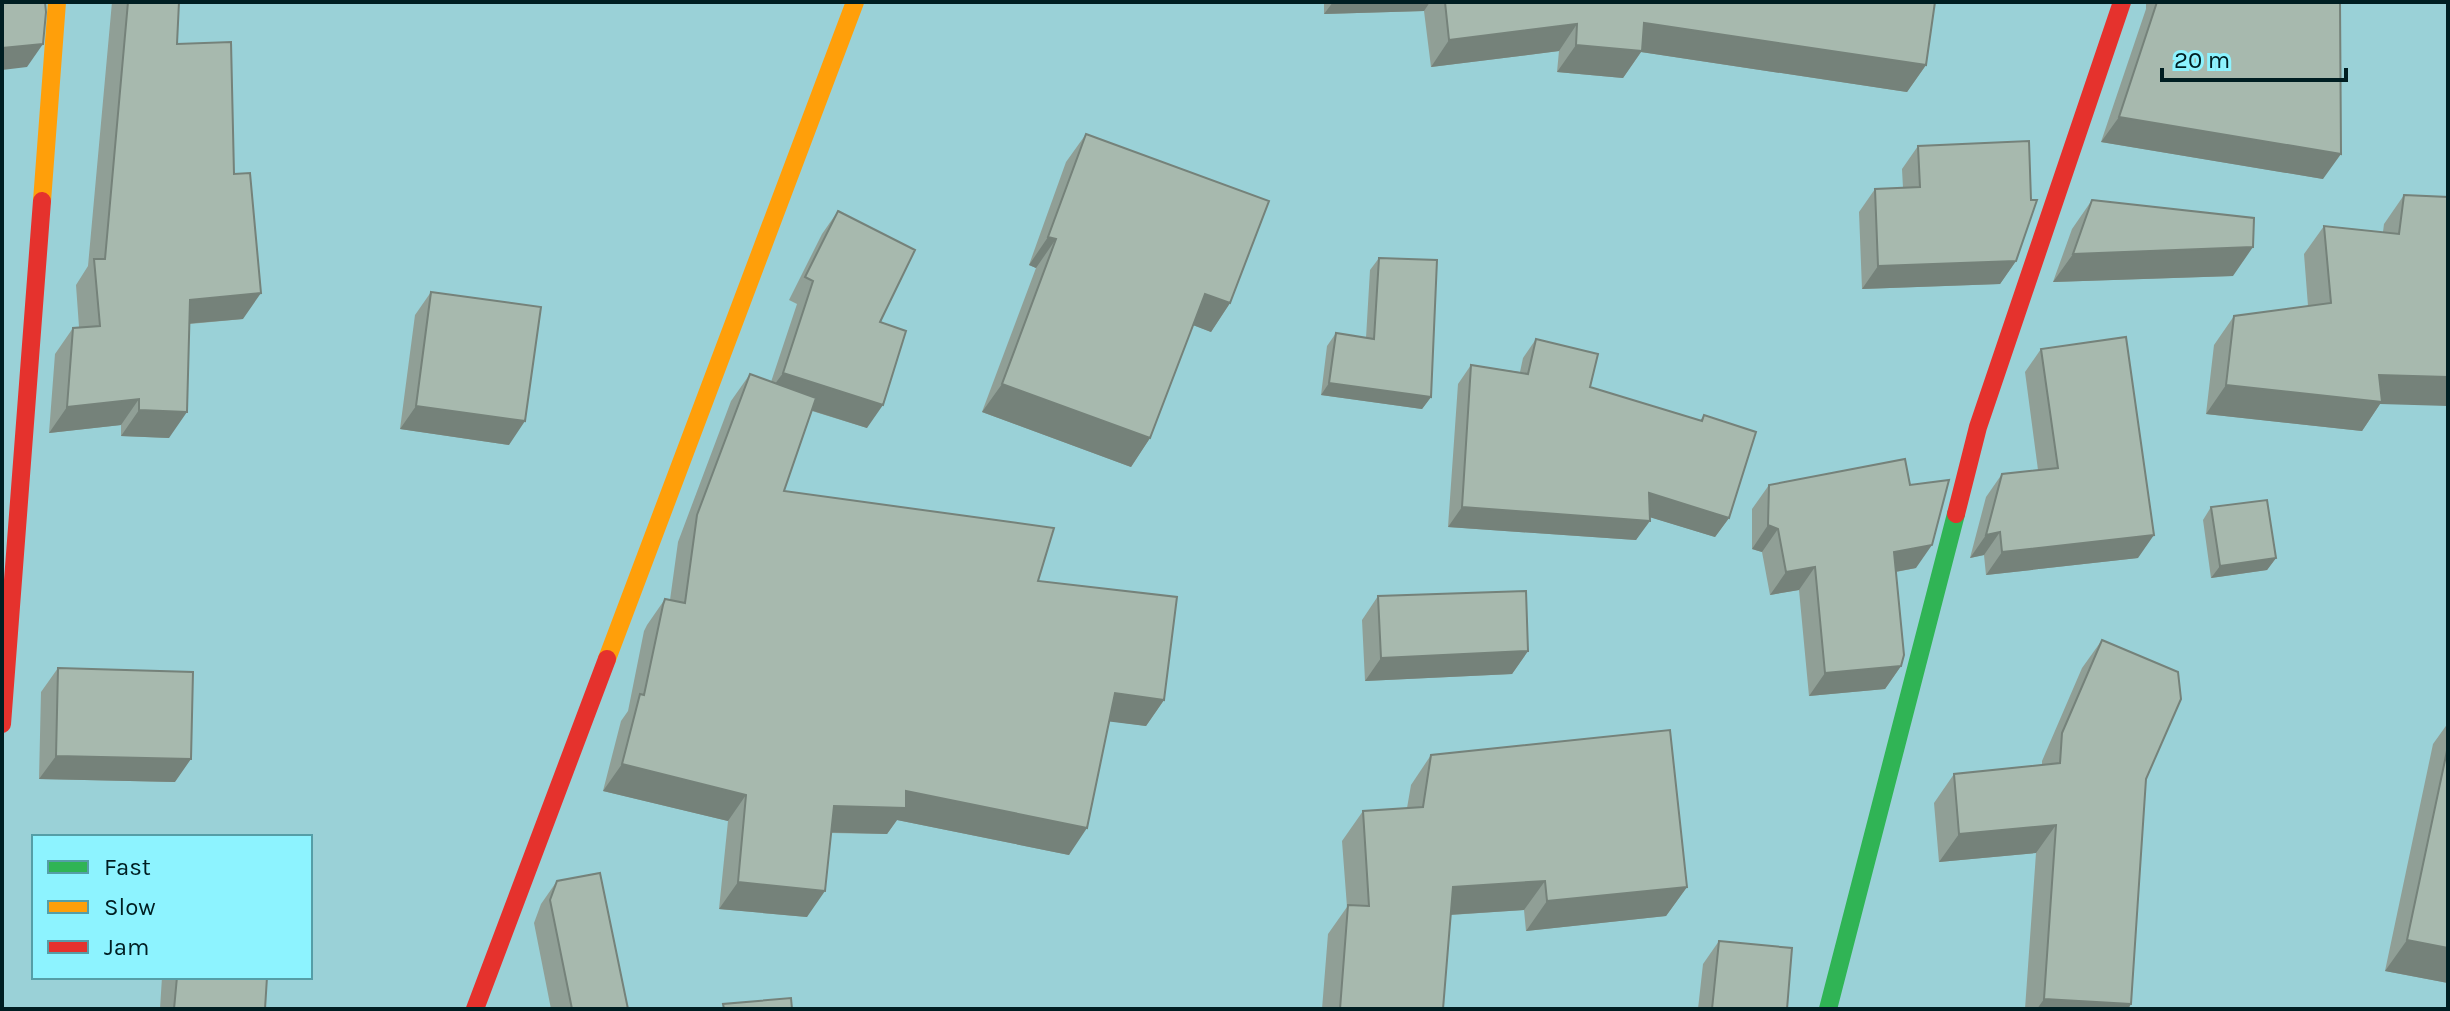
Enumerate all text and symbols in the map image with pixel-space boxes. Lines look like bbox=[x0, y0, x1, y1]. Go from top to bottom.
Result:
scale bar bbox=[2162, 32, 2346, 82]
text: 20 m bbox=[2174, 46, 2230, 74]
legend bbox=[32, 835, 312, 979]
text: Fast bbox=[104, 853, 151, 881]
text: Slow bbox=[104, 893, 156, 921]
text: Jam bbox=[104, 933, 149, 961]

